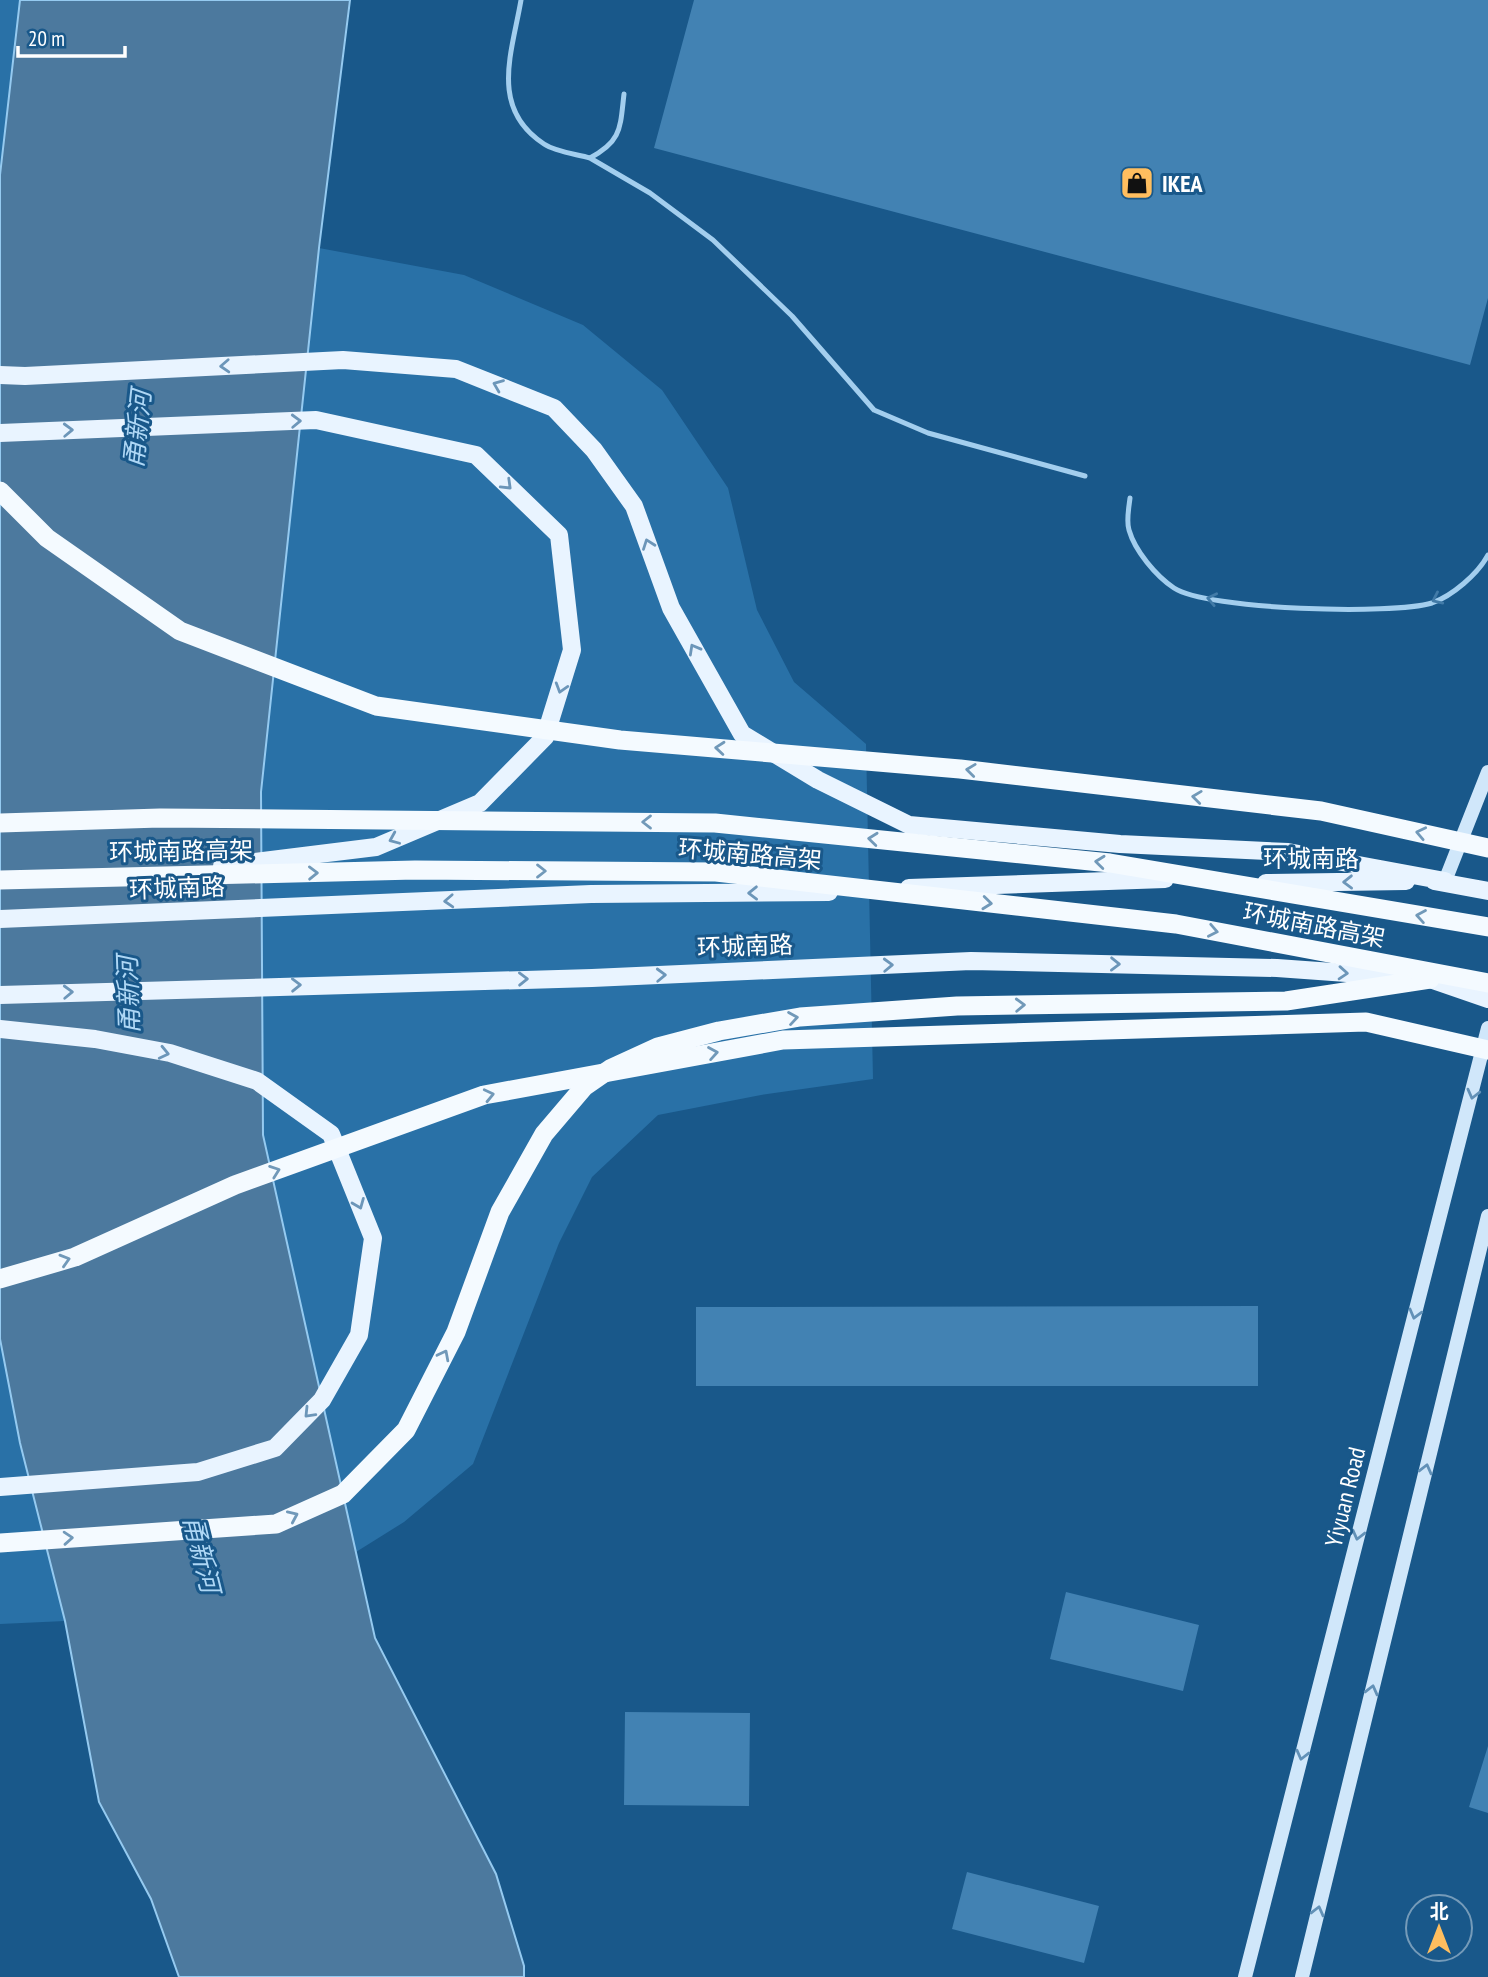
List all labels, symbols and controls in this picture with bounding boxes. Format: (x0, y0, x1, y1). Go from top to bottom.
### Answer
scale bar (18, 14, 124, 58)
text: 20 m (28, 25, 65, 52)
shop icon: IKEA (1118, 164, 1156, 202)
place label: IKEA (1162, 168, 1203, 199)
one-way arrow (219, 358, 230, 373)
one-way arrow (492, 380, 504, 394)
water label: 甬新河 (117, 384, 158, 470)
one-way arrow (290, 414, 301, 429)
one-way arrow (63, 423, 74, 438)
one-way arrow (499, 477, 512, 490)
one-way arrow (642, 538, 656, 550)
one-way arrow (1432, 591, 1444, 605)
one-way arrow (1206, 593, 1218, 608)
one-way arrow (689, 644, 702, 656)
one-way arrow (554, 682, 569, 694)
one-way arrow (714, 741, 725, 756)
one-way arrow (965, 762, 977, 777)
one-way arrow (1191, 789, 1203, 804)
one-way arrow (641, 814, 652, 830)
one-way arrow (1415, 827, 1427, 842)
one-way arrow (389, 831, 402, 845)
street label: 环城南路高架 (677, 832, 823, 876)
one-way arrow (868, 832, 879, 847)
street label: 环城南路高架 (109, 834, 253, 868)
street label: 环城南路 (1263, 843, 1359, 874)
one-way arrow (1094, 855, 1105, 870)
one-way arrow (536, 863, 546, 879)
one-way arrow (308, 865, 319, 880)
street label: 环城南路 (128, 871, 226, 905)
one-way arrow (1342, 875, 1353, 890)
one-way arrow (747, 885, 758, 900)
one-way arrow (443, 893, 454, 908)
one-way arrow (981, 895, 993, 910)
street label: 环城南路高架 (1240, 896, 1388, 954)
one-way arrow (1415, 909, 1427, 924)
one-way arrow (1207, 923, 1219, 938)
street label: 环城南路 (696, 929, 794, 963)
water label: 甬新河 (110, 950, 146, 1035)
one-way arrow (883, 957, 894, 972)
one-way arrow (1110, 957, 1121, 972)
one-way arrow (1337, 965, 1348, 980)
one-way arrow (655, 967, 666, 982)
one-way arrow (518, 972, 529, 987)
one-way arrow (291, 977, 301, 993)
one-way arrow (63, 985, 74, 1000)
one-way arrow (1014, 997, 1025, 1012)
one-way arrow (787, 1011, 798, 1026)
one-way arrow (158, 1044, 170, 1059)
one-way arrow (707, 1046, 719, 1061)
one-way arrow (483, 1088, 495, 1103)
one-way arrow (1467, 1088, 1481, 1100)
one-way arrow (268, 1165, 280, 1179)
one-way arrow (351, 1197, 365, 1209)
one-way arrow (59, 1253, 71, 1268)
one-way arrow (1409, 1308, 1423, 1320)
one-way arrow (435, 1350, 449, 1362)
one-way arrow (305, 1404, 318, 1417)
street label: Yiyuan Road (1318, 1444, 1372, 1550)
one-way arrow (1418, 1463, 1432, 1475)
one-way arrow (286, 1510, 299, 1524)
water label: 甬新河 (177, 1512, 229, 1601)
one-way arrow (1352, 1528, 1366, 1540)
one-way arrow (63, 1531, 74, 1546)
one-way arrow (1364, 1684, 1378, 1696)
one-way arrow (1296, 1749, 1310, 1761)
north arrow (1404, 1893, 1474, 1963)
text: 北 (1429, 1899, 1449, 1923)
one-way arrow (1310, 1905, 1324, 1917)

